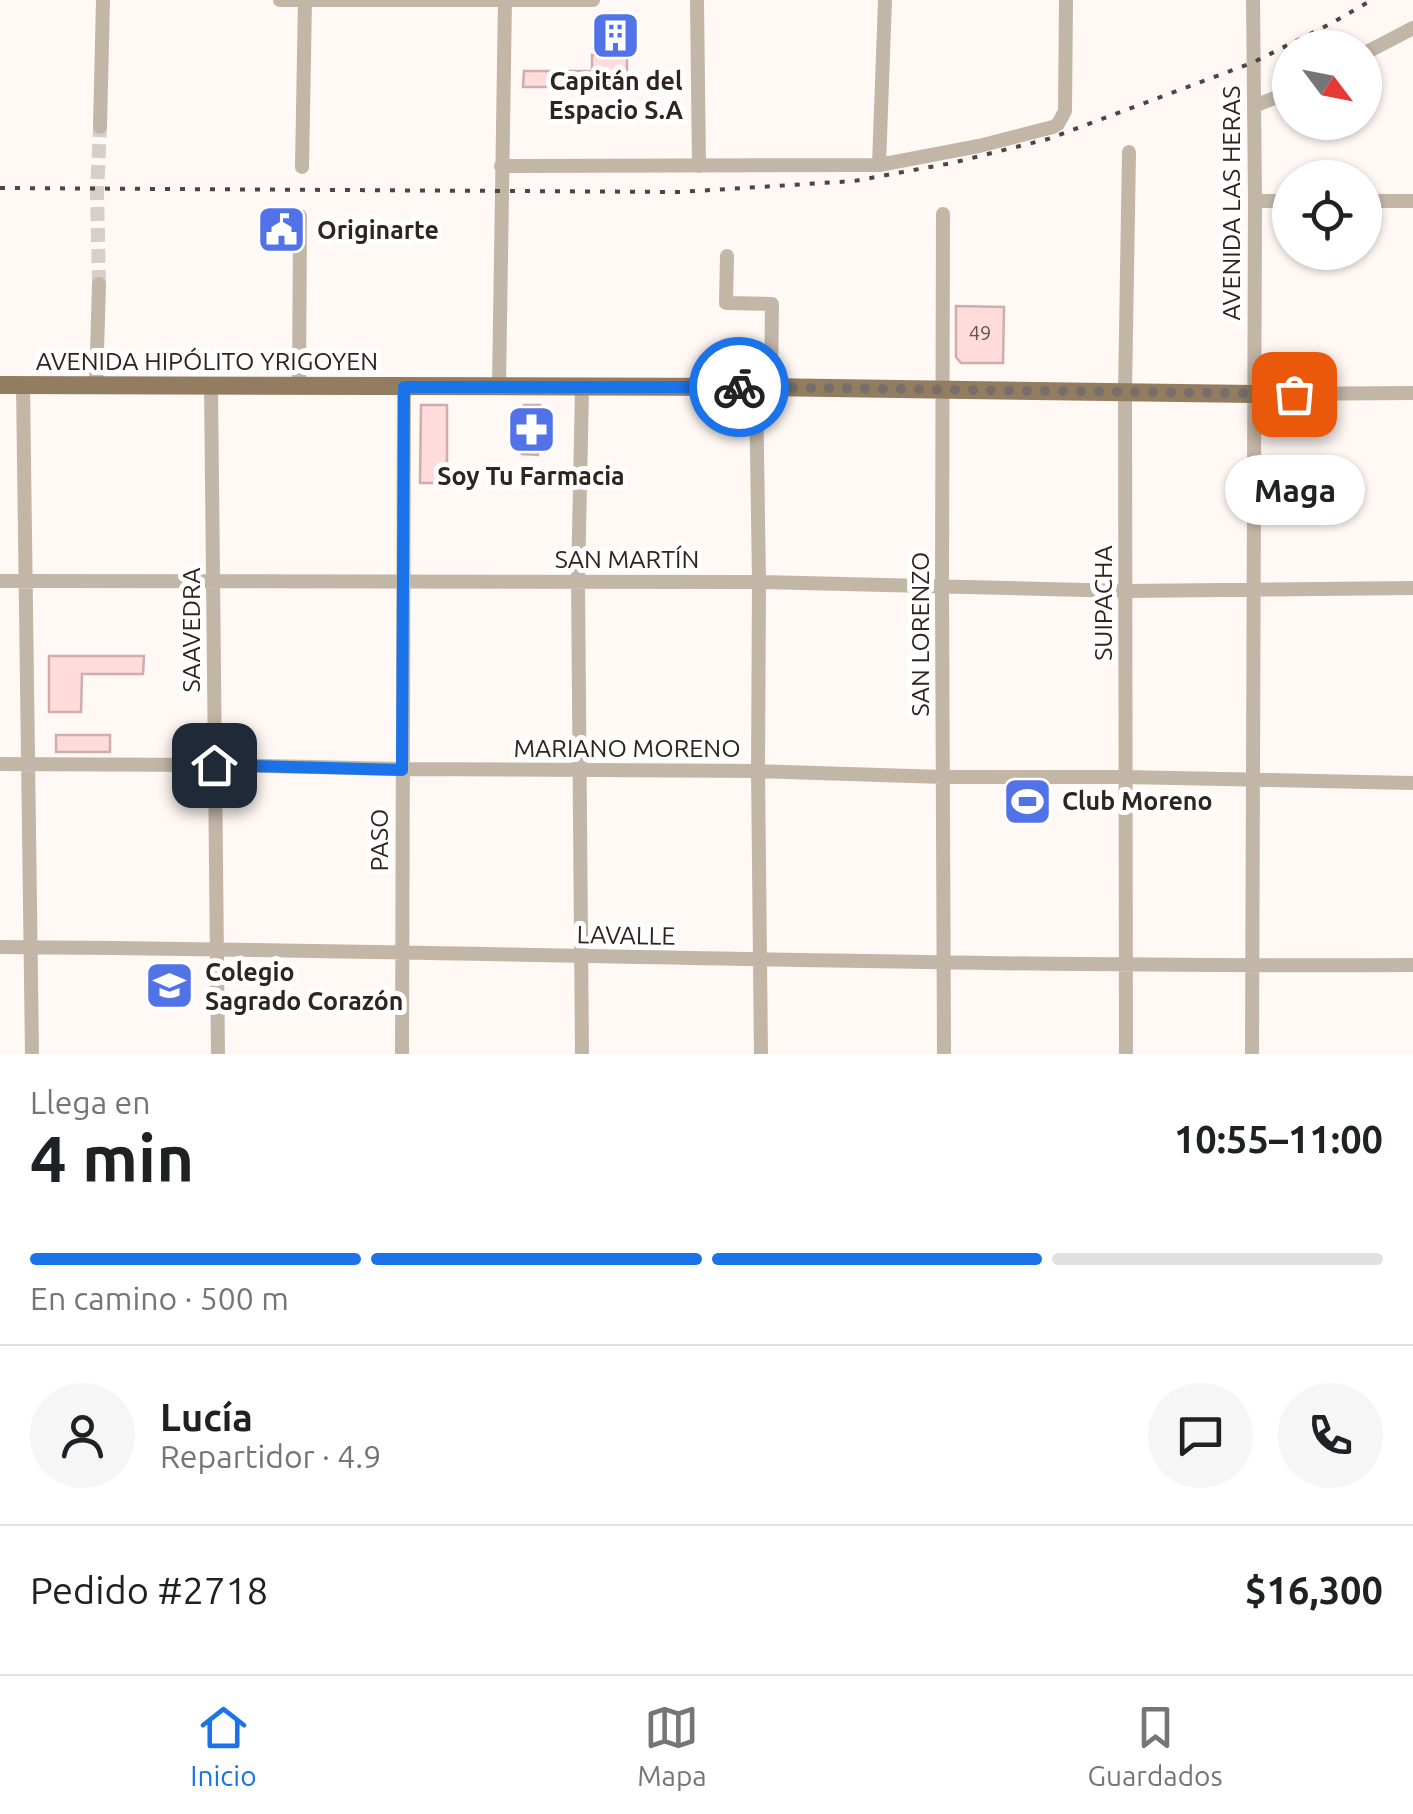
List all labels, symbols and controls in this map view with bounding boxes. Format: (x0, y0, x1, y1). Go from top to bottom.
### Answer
building icon: Capitán del Espacio S.A (590, 9, 642, 61)
north arrow (1272, 30, 1382, 140)
map controls (1272, 30, 1382, 270)
place label: Capitán del Espacio S.A (549, 67, 684, 124)
street label: AVENIDA LAS HERAS (1217, 86, 1245, 320)
button: locate (1272, 160, 1382, 270)
public building icon: Originarte (256, 204, 308, 256)
place label: Originarte (317, 216, 439, 244)
house number: 49 (969, 321, 991, 344)
courier (689, 337, 789, 437)
street label: AVENIDA HIPÓLITO YRIGOYEN (36, 347, 378, 375)
pin (1252, 352, 1337, 437)
icon: bike (712, 360, 767, 415)
icon: bag (1267, 367, 1322, 422)
pharmacy icon: Soy Tu Farmacia (505, 404, 557, 456)
callout: Maga (1224, 454, 1364, 524)
place label: Soy Tu Farmacia (437, 462, 625, 490)
text: Maga (1254, 472, 1336, 508)
street label: SAN MARTÍN (555, 545, 699, 573)
street label: SUIPACHA (1089, 545, 1117, 661)
street label: SAN LORENZO (906, 552, 934, 716)
street label: SAAVEDRA (177, 567, 205, 693)
pin (172, 723, 257, 808)
street label: MARIANO MORENO (513, 734, 741, 762)
icon: home (187, 738, 242, 793)
sports icon: Club Moreno (1001, 775, 1053, 827)
place label: Club Moreno (1062, 787, 1213, 815)
street label: PASO (365, 808, 393, 872)
street label: LAVALLE (576, 920, 676, 950)
place label: Colegio Sagrado Corazón (205, 958, 403, 1015)
school or university icon: Colegio Sagrado Corazón (144, 960, 196, 1012)
text: Llega en (30, 1084, 150, 1120)
text: 10:55–11:00 (1174, 1118, 1383, 1160)
text: 4 min (30, 1121, 194, 1194)
text: En camino · 500 m (30, 1280, 289, 1316)
button: person (30, 1383, 135, 1488)
button: chat (1148, 1383, 1253, 1488)
button: phone (1278, 1383, 1383, 1488)
text: Lucía (160, 1396, 253, 1438)
text: Repartidor · 4.9 (160, 1438, 381, 1474)
text: Pedido #2718 (30, 1569, 268, 1611)
text: $16,300 (1245, 1569, 1383, 1611)
tab: Inicio (190, 1700, 257, 1791)
tab: Mapa (637, 1700, 707, 1791)
tab: Guardados (1087, 1700, 1223, 1791)

